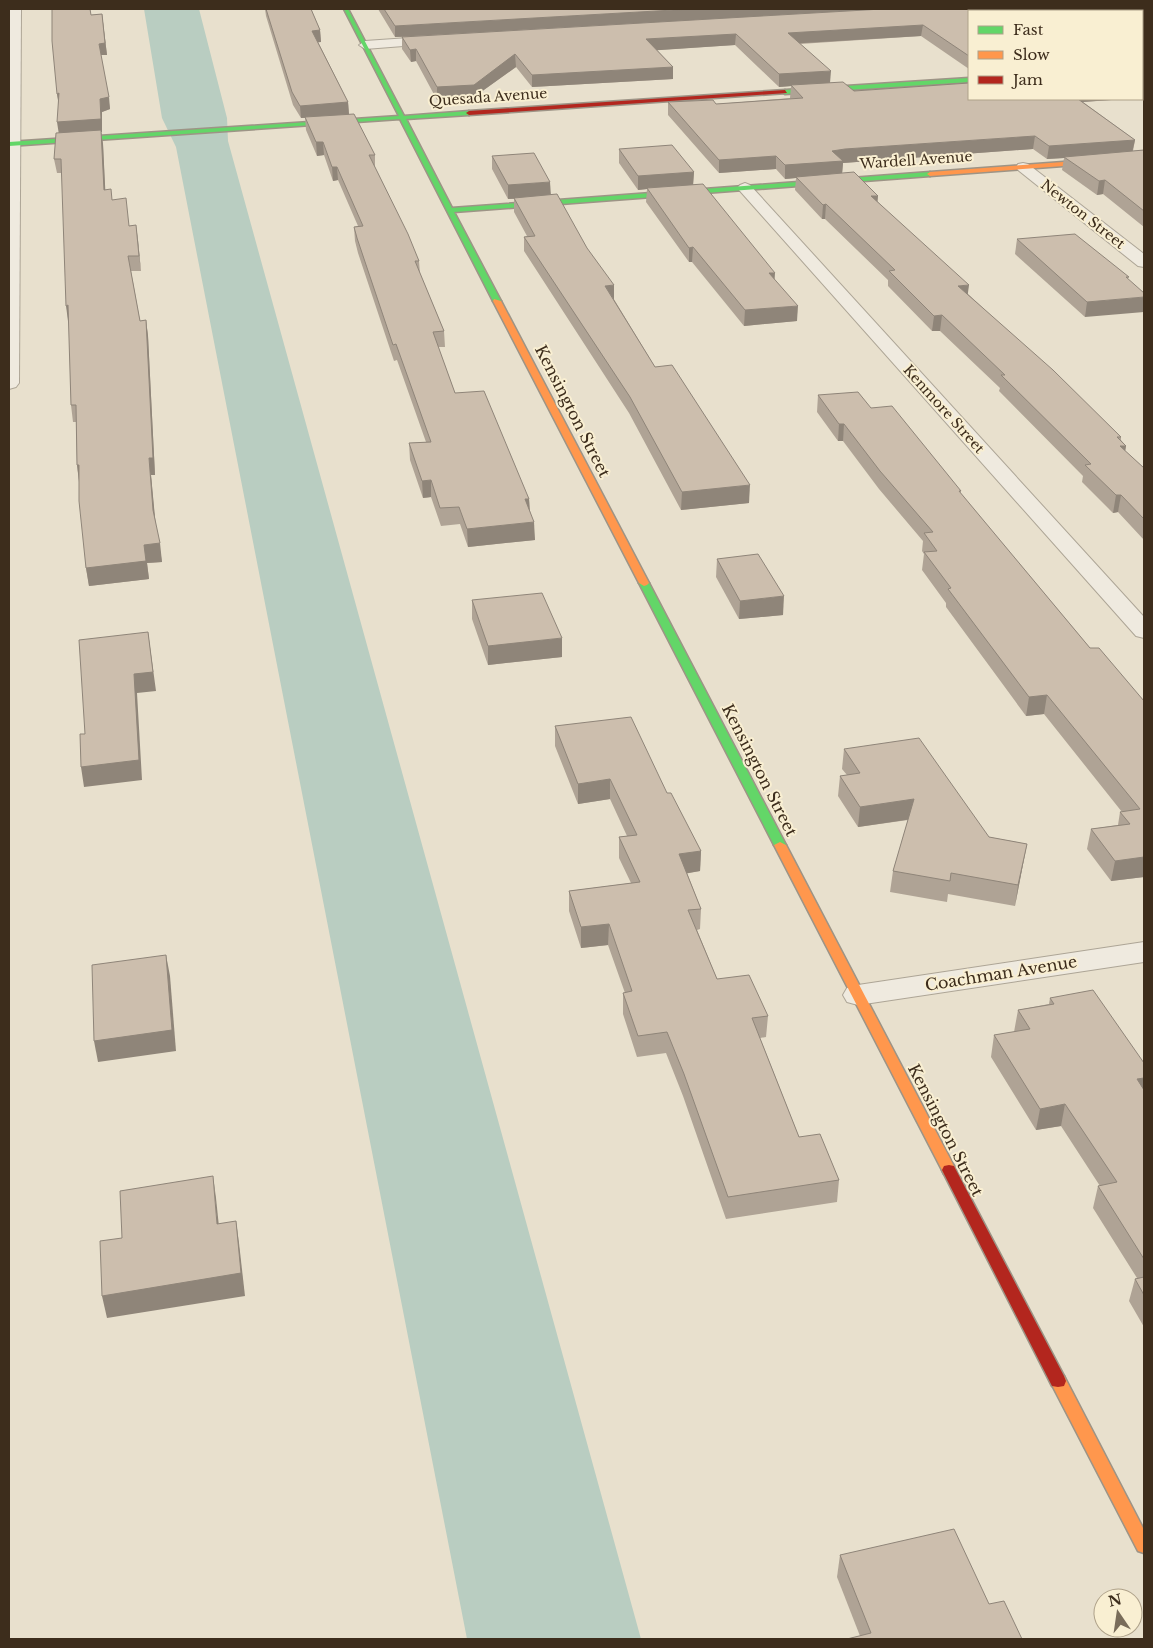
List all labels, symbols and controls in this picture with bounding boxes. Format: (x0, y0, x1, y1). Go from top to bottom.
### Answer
legend (968, 10, 1143, 100)
text: Fast (1013, 20, 1044, 39)
text: Slow (1013, 45, 1050, 64)
text: Jam (1011, 70, 1043, 89)
street label: Quesada Avenue (428, 84, 548, 110)
street label: Wardell Avenue (858, 147, 973, 173)
street label: Newton Street (1037, 175, 1129, 253)
street label: Kensington Street (531, 341, 615, 481)
street label: Kenmore Street (899, 361, 989, 458)
street label: Kensington Street (718, 700, 802, 840)
street label: Coachman Avenue (924, 951, 1078, 995)
street label: Kensington Street (904, 1060, 988, 1200)
north arrow (1093, 1588, 1143, 1638)
text: N (1107, 1590, 1124, 1611)

